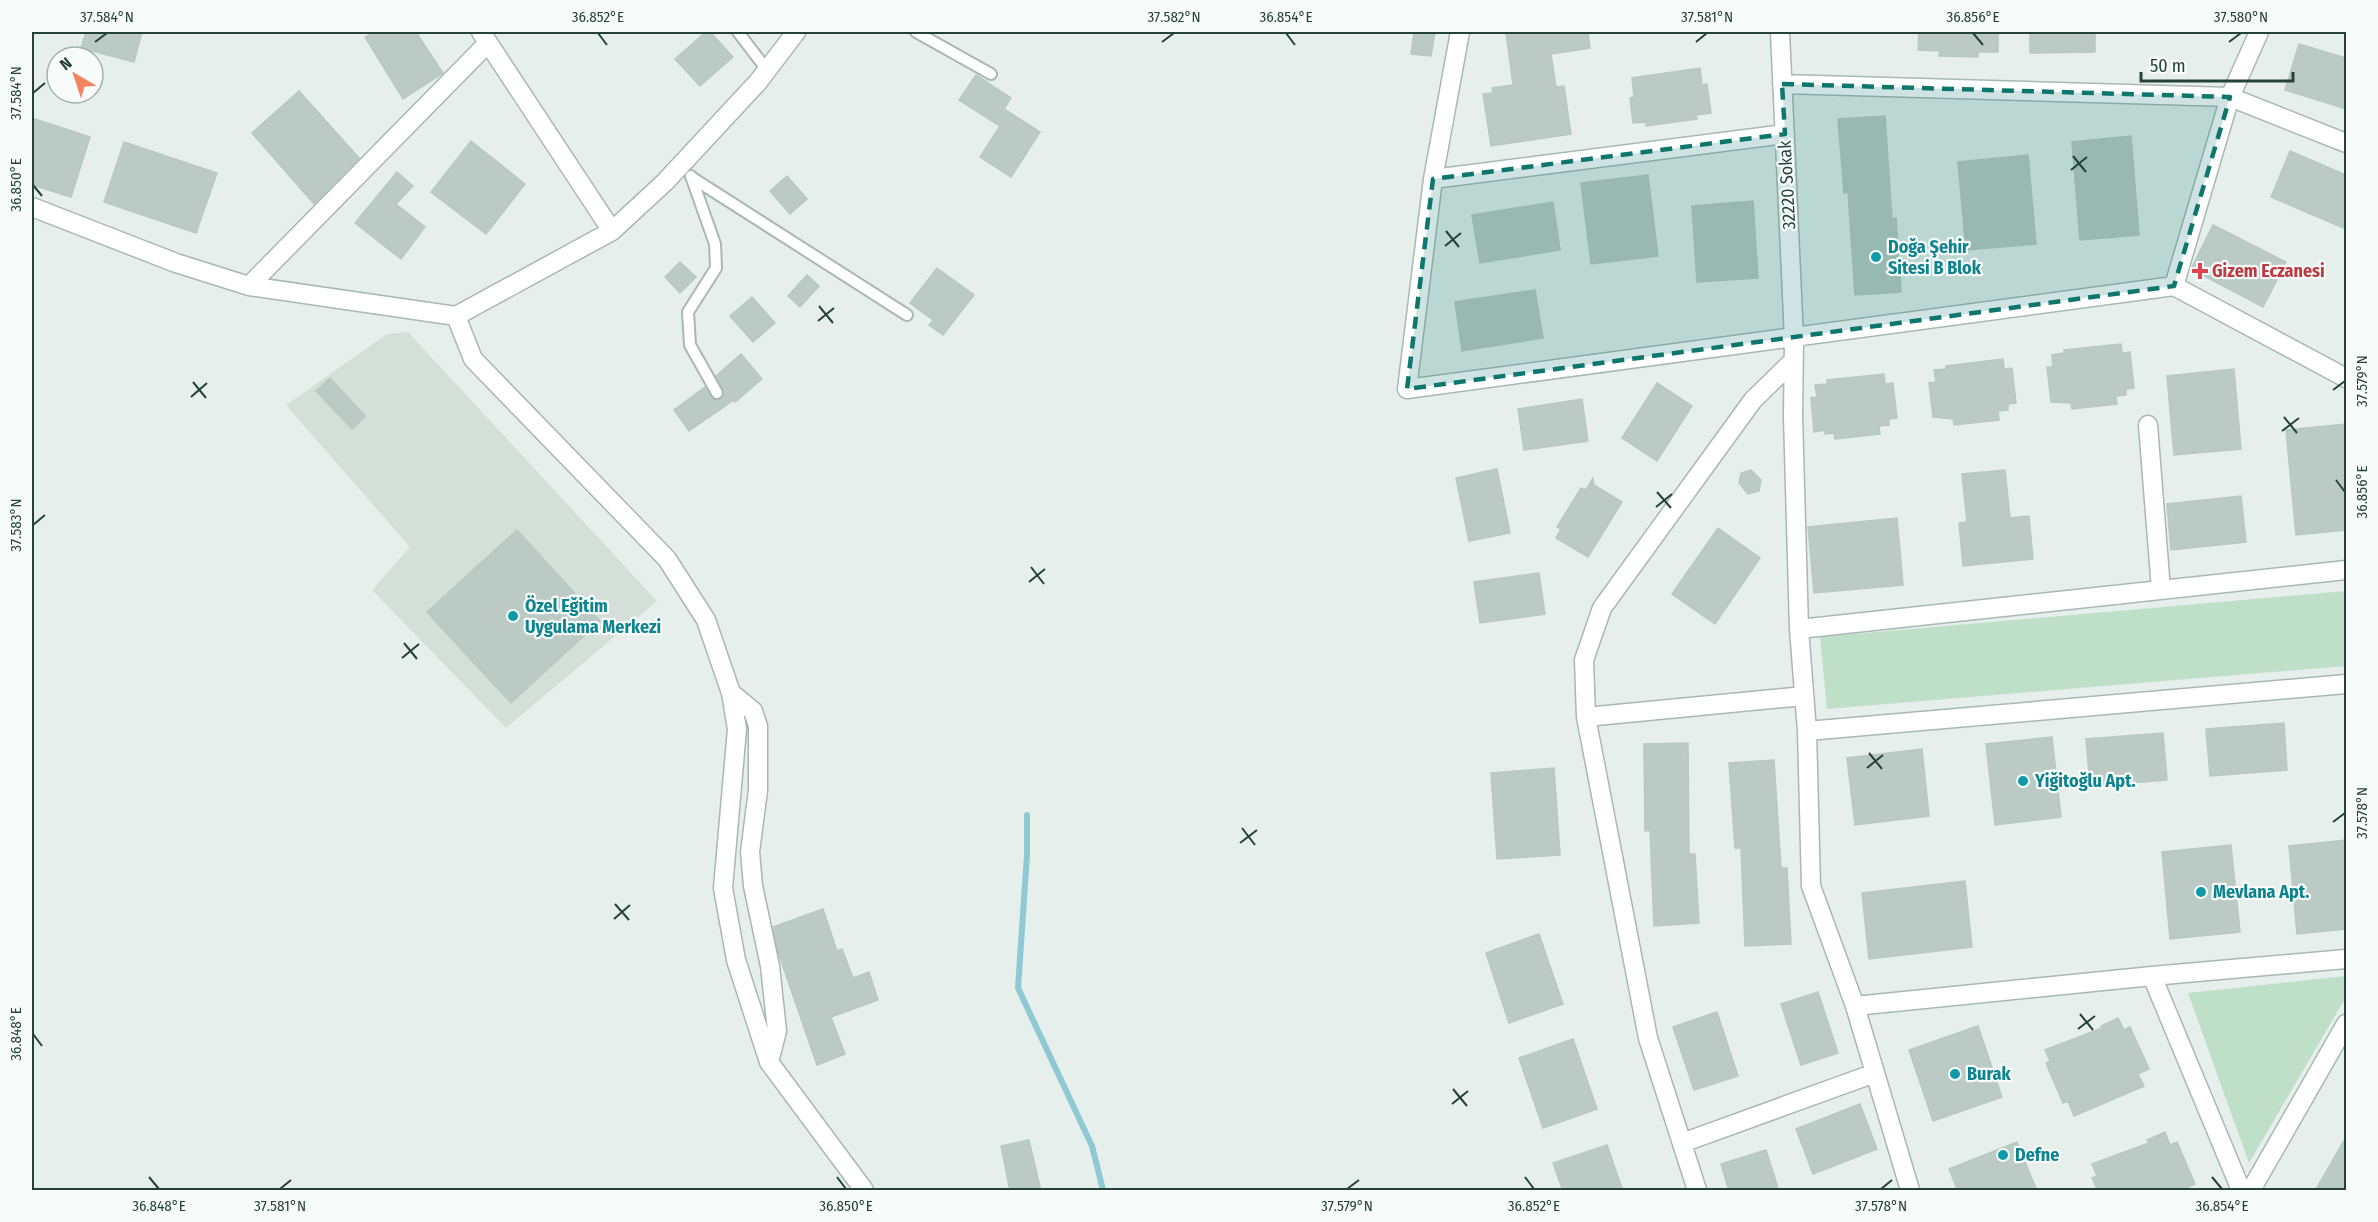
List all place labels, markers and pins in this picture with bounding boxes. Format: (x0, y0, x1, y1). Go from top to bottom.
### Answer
place label: Doğa Şehir Sitesi B Blok (1888, 236, 1982, 279)
marker: Doğa Şehir Sitesi B Blok (1869, 250, 1883, 264)
place label: Gizem Eczanesi (2212, 260, 2325, 282)
marker: Gizem Eczanesi (2193, 264, 2207, 278)
place label: Özel Eğitim Uygulama Merkezi (525, 595, 661, 638)
marker: Özel Eğitim Uygulama Merkezi (506, 609, 520, 623)
place label: Yiğitoğlu Apt. (2034, 770, 2136, 792)
marker: Yiğitoğlu Apt. (2016, 774, 2030, 788)
place label: Mevlana Apt. (2213, 881, 2309, 903)
marker: Mevlana Apt. (2194, 885, 2208, 899)
place label: Burak (1967, 1063, 2011, 1085)
marker: Burak (1948, 1067, 1962, 1081)
place label: Defne (2015, 1144, 2059, 1166)
marker: Defne (1996, 1148, 2010, 1162)

